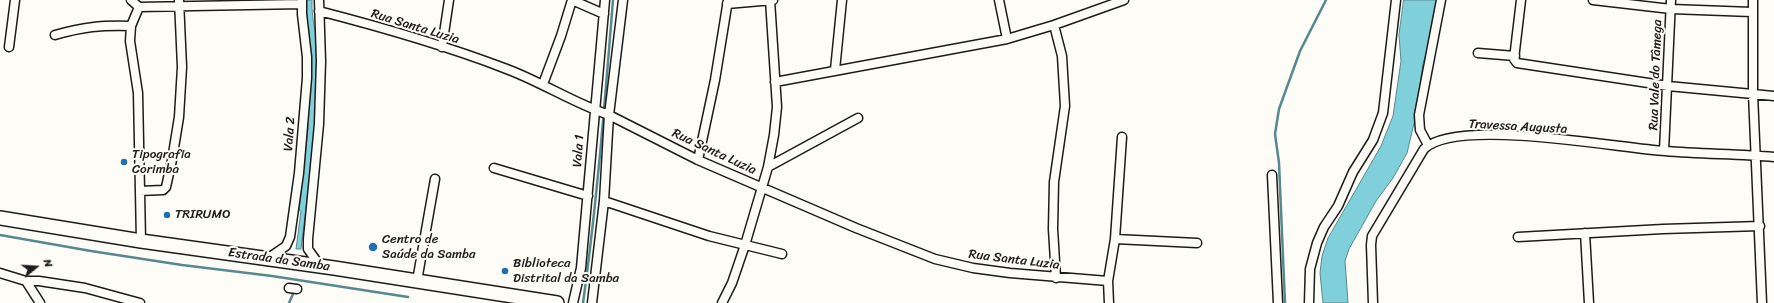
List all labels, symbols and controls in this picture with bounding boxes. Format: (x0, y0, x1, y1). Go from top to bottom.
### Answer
street label: Rua Santa Luzia (369, 6, 461, 48)
street label: Rua Vale do Tâmega (1646, 19, 1666, 131)
street label: Vala 2 (281, 116, 299, 152)
street label: Travessa Augusta (1468, 117, 1568, 137)
street label: Rua Santa Luzia (669, 126, 759, 178)
street label: Vala 1 (570, 134, 588, 168)
place label: Tipografia Corimba (132, 147, 191, 178)
marker: Tipografia Corimba (119, 157, 129, 167)
place label: TRIRUMO (175, 207, 231, 223)
marker: TRIRUMO (162, 210, 172, 220)
place label: Centro de Saúde da Samba (382, 232, 475, 263)
marker: Centro de Saúde da Samba (367, 241, 379, 253)
street label: Estrada da Samba (227, 245, 331, 275)
north arrow (16, 247, 56, 287)
street label: Rua Santa Luzia (968, 247, 1060, 273)
place label: Biblioteca Distrital da Samba (513, 256, 619, 287)
text: N (38, 257, 58, 270)
marker: Biblioteca Distrital da Samba (500, 266, 510, 276)

